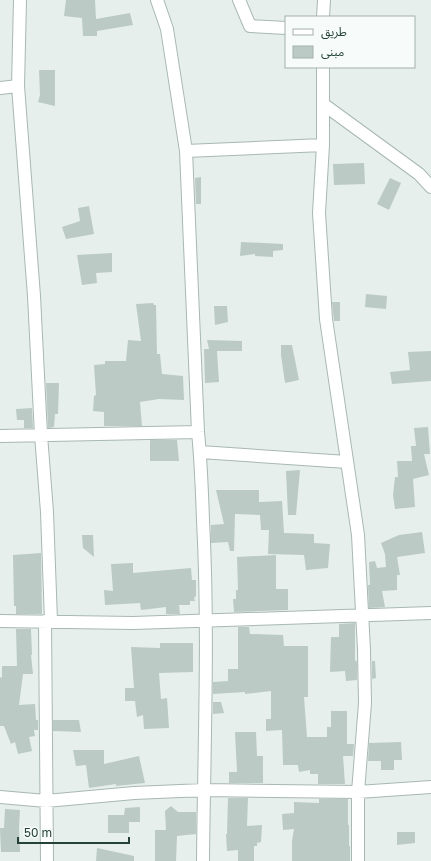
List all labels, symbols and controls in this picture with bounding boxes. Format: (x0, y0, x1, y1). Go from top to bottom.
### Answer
legend (285, 16, 415, 68)
text: طريق (321, 24, 347, 40)
text: مبنى (321, 44, 344, 59)
scale bar (18, 819, 129, 845)
text: 50 m (24, 825, 52, 840)

